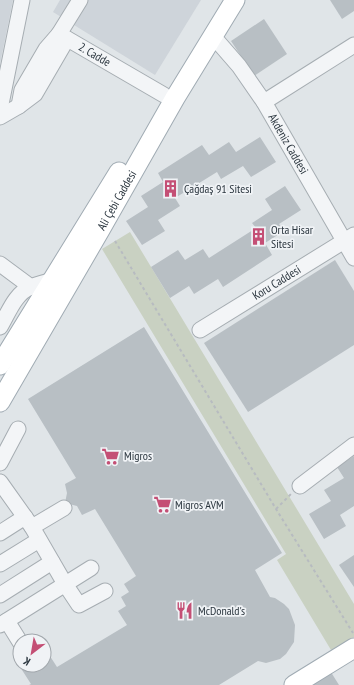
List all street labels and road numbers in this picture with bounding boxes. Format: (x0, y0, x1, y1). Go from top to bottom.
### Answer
street label: 2. Cadde (76, 39, 114, 69)
street label: Akdeniz Caddesi (265, 111, 312, 177)
street label: Ali Çebi Caddesi (93, 168, 139, 233)
street label: Koru Caddesi (249, 262, 303, 303)

